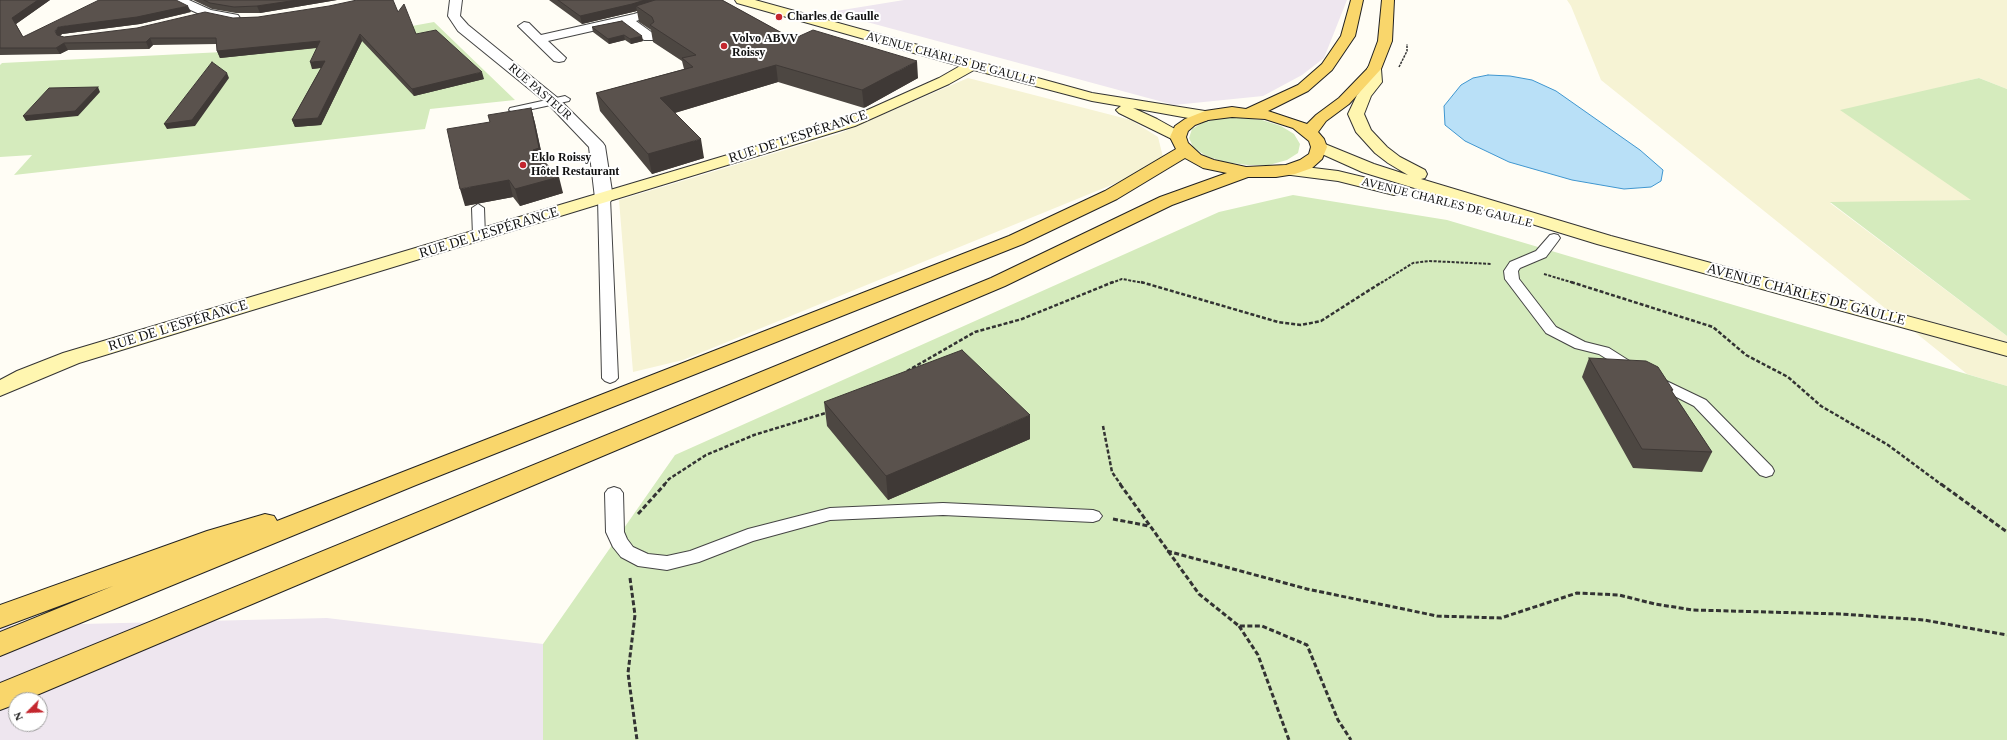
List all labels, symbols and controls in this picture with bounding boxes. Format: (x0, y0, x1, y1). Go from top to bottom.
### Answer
place label: Charles de Gaulle (787, 10, 879, 24)
marker: Charles de Gaulle (774, 12, 784, 22)
street label: AVENUE CHARLES DE GAULLE (864, 29, 1038, 89)
place label: Volvo ABVV Roissy (732, 32, 798, 60)
marker: Volvo ABVV Roissy (719, 41, 729, 51)
street label: RUE PASTEUR (505, 61, 575, 123)
street label: RUE DE L'ESPÉRANCE (727, 107, 869, 167)
place label: Eklo Roissy Hôtel Restaurant (531, 151, 619, 179)
marker: Eklo Roissy Hôtel Restaurant (518, 160, 528, 170)
street label: AVENUE CHARLES DE GAULLE (1360, 175, 1534, 231)
street label: RUE DE L'ESPÉRANCE (417, 204, 561, 262)
street label: AVENUE CHARLES DE GAULLE (1705, 260, 1907, 330)
street label: RUE DE L'ESPÉRANCE (106, 297, 250, 355)
north arrow (8, 692, 48, 732)
text: N (11, 710, 25, 723)

